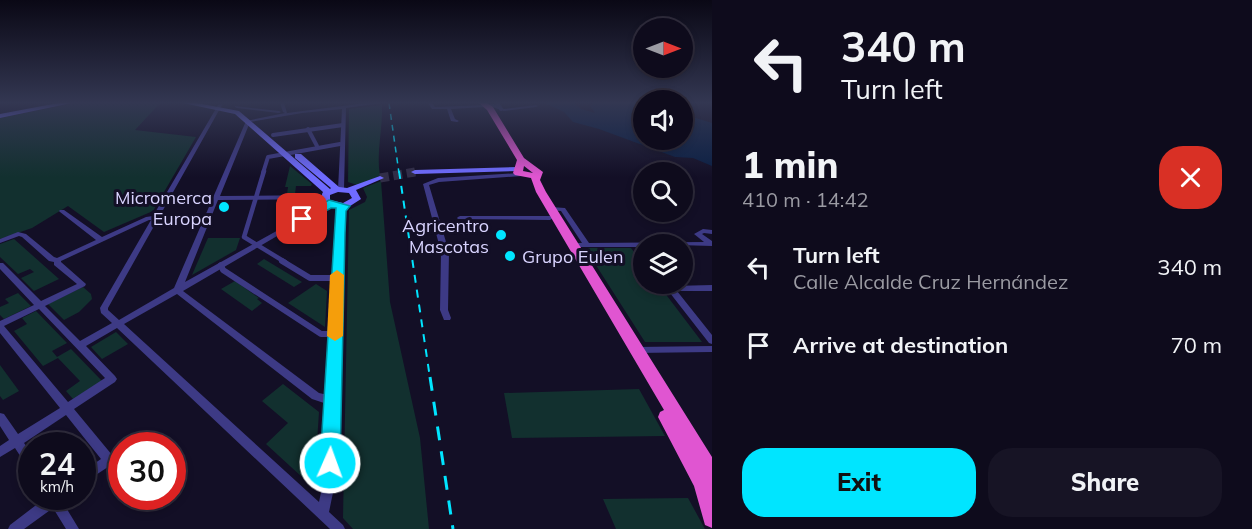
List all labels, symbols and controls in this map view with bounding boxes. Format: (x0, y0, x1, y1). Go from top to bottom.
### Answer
north arrow (633, 18, 693, 78)
map controls (633, 18, 693, 294)
text: 340 m (841, 20, 966, 73)
icon: left (742, 24, 820, 102)
text: Turn left (841, 72, 943, 106)
button: sound (633, 90, 693, 150)
text: 1 min (742, 142, 838, 187)
button: close (1159, 146, 1222, 209)
button: search (633, 162, 693, 222)
place label: Micromerca Europa (115, 186, 212, 230)
text: 410 m · 14:42 (742, 187, 868, 212)
pin (276, 193, 327, 244)
marker: Micromerca Europa (217, 200, 231, 214)
icon: arrive (285, 202, 318, 235)
place label: Agricentro Mascotas (402, 214, 489, 258)
marker: Agricentro Mascotas (494, 228, 508, 242)
button: layers (633, 234, 693, 294)
text: Turn left (793, 241, 880, 269)
place label: Grupo Eulen (522, 245, 623, 268)
marker: Grupo Eulen (503, 249, 517, 263)
icon: left (742, 251, 775, 284)
text: 340 m (1157, 253, 1222, 281)
text: Calle Alcalde Cruz Hernández (793, 269, 1068, 294)
icon: arrive (742, 329, 775, 362)
text: Arrive at destination (793, 331, 1008, 359)
text: 70 m (1171, 331, 1222, 359)
position arrow (298, 431, 362, 495)
speed limit sign: 30 (108, 432, 186, 510)
text: 24 (39, 445, 75, 483)
button: Exit (742, 448, 976, 517)
button: Share (988, 448, 1222, 517)
text: km/h (40, 477, 74, 496)

